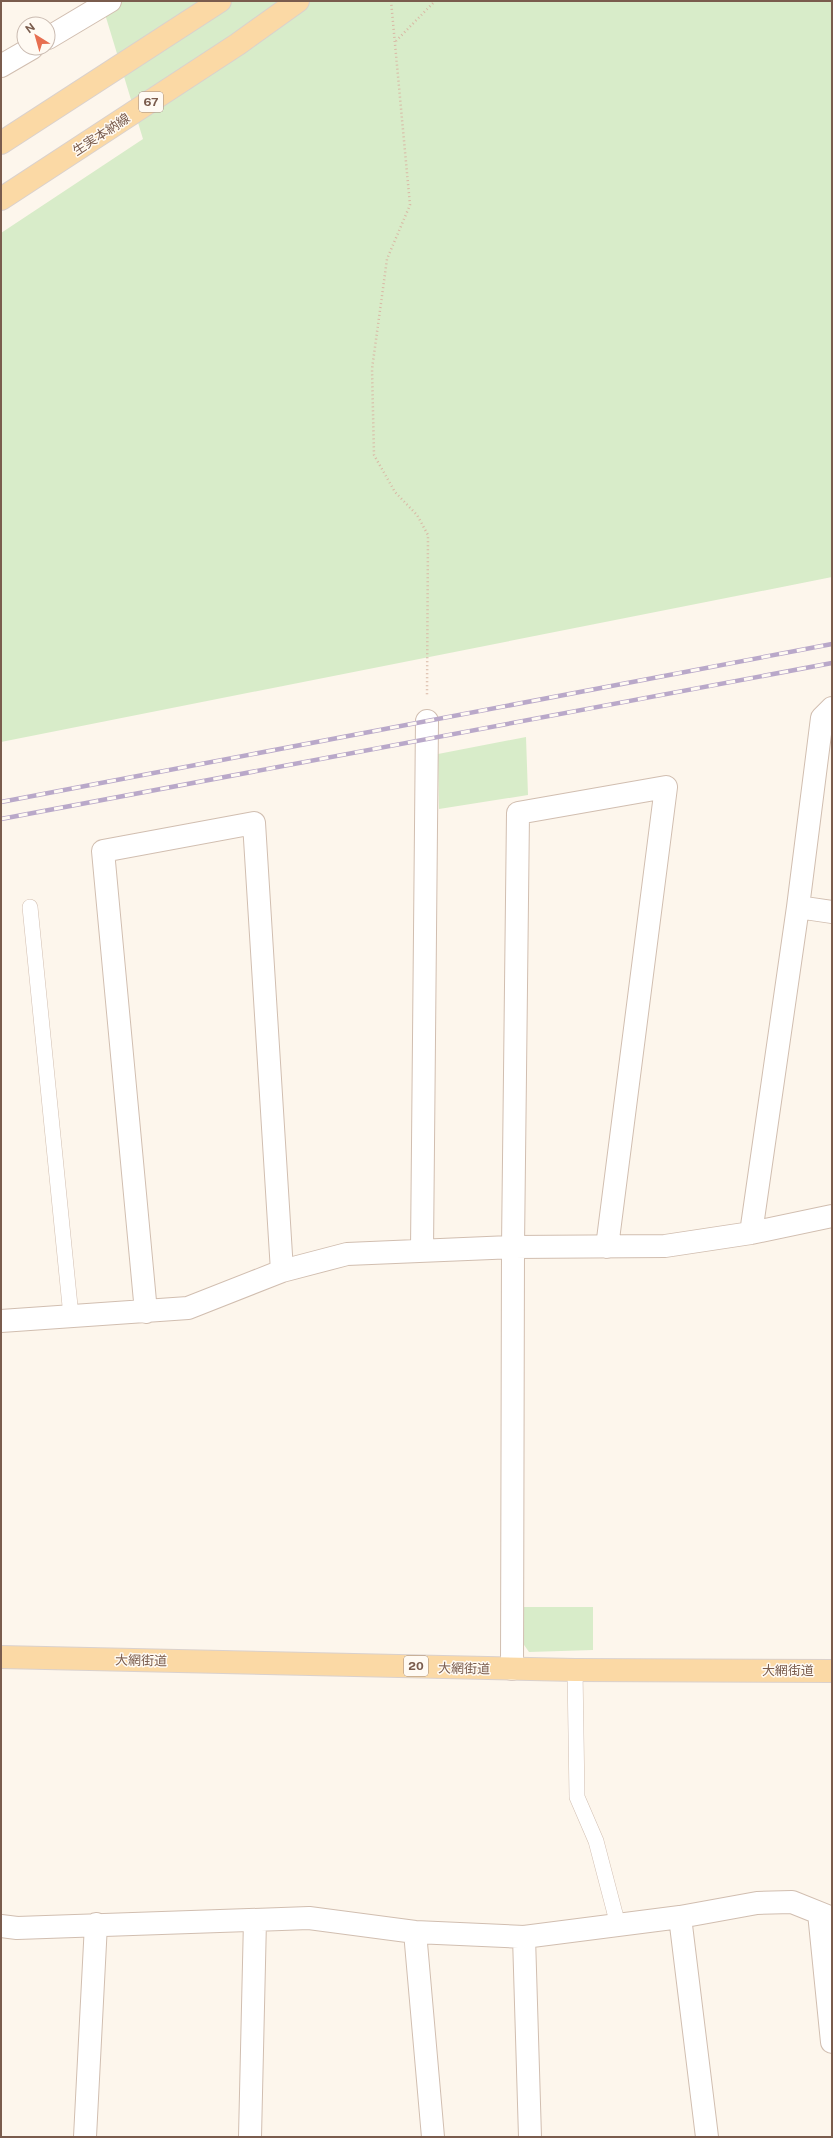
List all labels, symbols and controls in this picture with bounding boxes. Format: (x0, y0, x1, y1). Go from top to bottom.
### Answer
north arrow (16, 16, 56, 56)
text: N (23, 21, 37, 35)
road number: 67 (139, 92, 163, 112)
street label: 生実本納線 (70, 110, 133, 158)
street label: 大網街道 (115, 1653, 167, 1668)
road number: 20 (404, 1656, 428, 1676)
street label: 大網街道 (438, 1661, 490, 1676)
street label: 大網街道 (762, 1663, 814, 1678)

